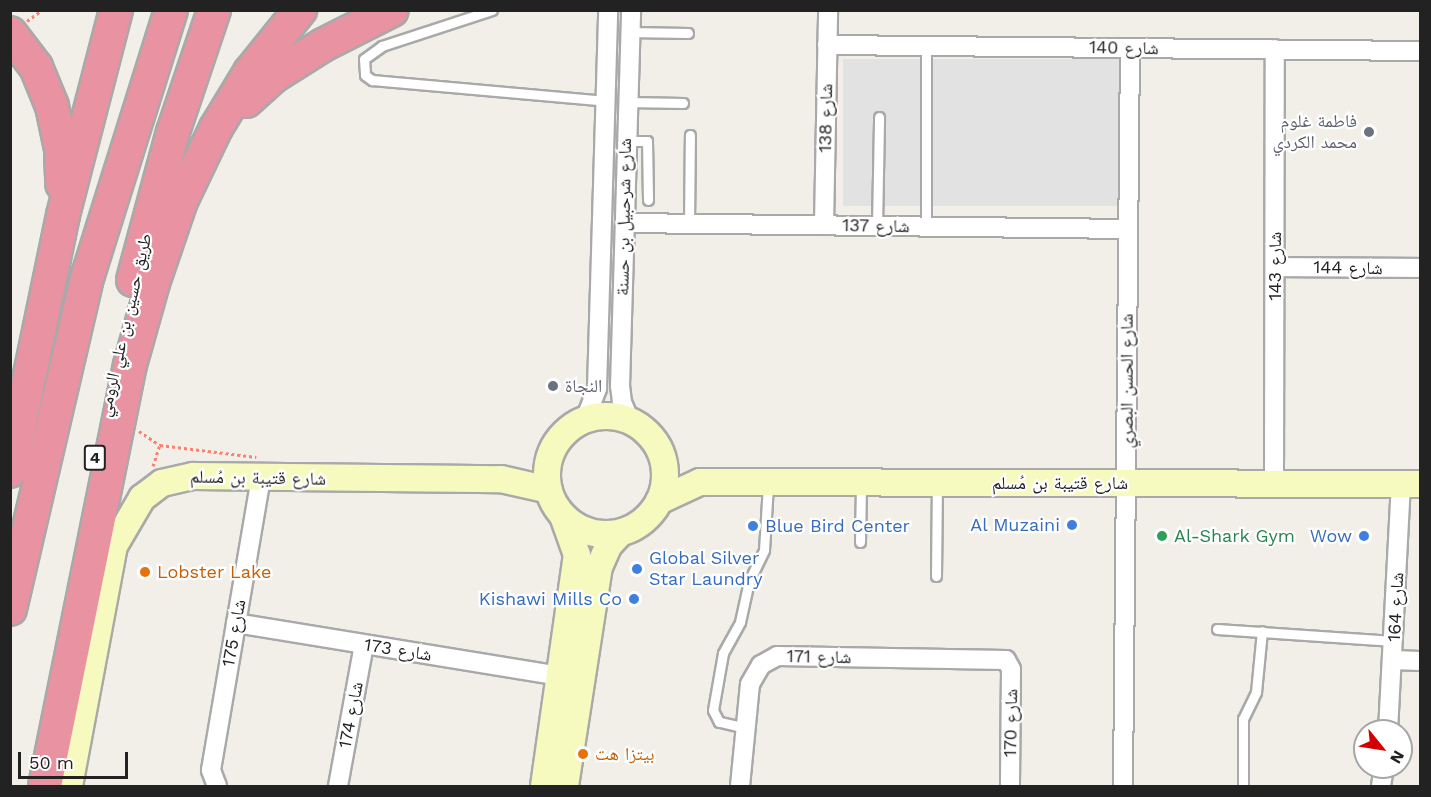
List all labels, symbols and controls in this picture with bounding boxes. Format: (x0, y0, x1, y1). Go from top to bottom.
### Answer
street label: شارع 140 (1089, 37, 1159, 59)
street label: شارع 138 (815, 83, 837, 153)
place label: فاطمة غلوم محمد الكردي (1272, 111, 1357, 154)
marker: فاطمة غلوم محمد الكردي (1362, 125, 1376, 139)
street label: شارع شرحبيل بن حسنة (612, 138, 636, 296)
street label: شارع 137 (842, 215, 910, 237)
street label: طريق حسين بن علي الرومي (93, 231, 157, 419)
street label: شارع 143 (1264, 232, 1286, 300)
street label: شارع 144 (1313, 257, 1383, 279)
street label: شارع الحسن البصري (1116, 314, 1138, 448)
place label: النجاة (565, 375, 602, 397)
marker: النجاة (546, 379, 560, 393)
road number: 4 (83, 445, 107, 471)
street label: شارع قتيبة بن مُسلم (190, 466, 326, 490)
street label: شارع قتيبة بن مُسلم (992, 472, 1128, 494)
place label: Al Muzaini (970, 514, 1060, 536)
place label: Blue Bird Center (765, 515, 910, 537)
marker: Al Muzaini (1065, 518, 1079, 532)
marker: Blue Bird Center (746, 519, 760, 533)
place label: Al-Shark Gym (1174, 525, 1295, 547)
place label: Wow (1310, 525, 1352, 547)
marker: Al-Shark Gym (1155, 529, 1169, 543)
marker: Wow (1357, 529, 1371, 543)
place label: Global Silver Star Laundry (649, 548, 763, 590)
place label: Lobster Lake (157, 561, 272, 583)
marker: Global Silver Star Laundry (630, 562, 644, 576)
marker: Lobster Lake (138, 565, 152, 579)
street label: شارع 164 (1383, 572, 1409, 642)
place label: Kishawi Mills Co (479, 588, 622, 610)
marker: Kishawi Mills Co (627, 592, 641, 606)
street label: شارع 175 (217, 598, 251, 668)
street label: شارع 173 (363, 634, 433, 666)
street label: شارع 171 (787, 646, 851, 668)
street label: شارع 174 (334, 680, 368, 750)
street label: شارع 170 (1000, 689, 1022, 757)
north arrow (1353, 719, 1413, 779)
scale bar (21, 740, 130, 778)
place label: بيتزا هت (595, 743, 654, 765)
marker: بيتزا هت (576, 747, 590, 761)
text: N (1386, 747, 1408, 767)
text: 50 m (29, 752, 74, 773)

